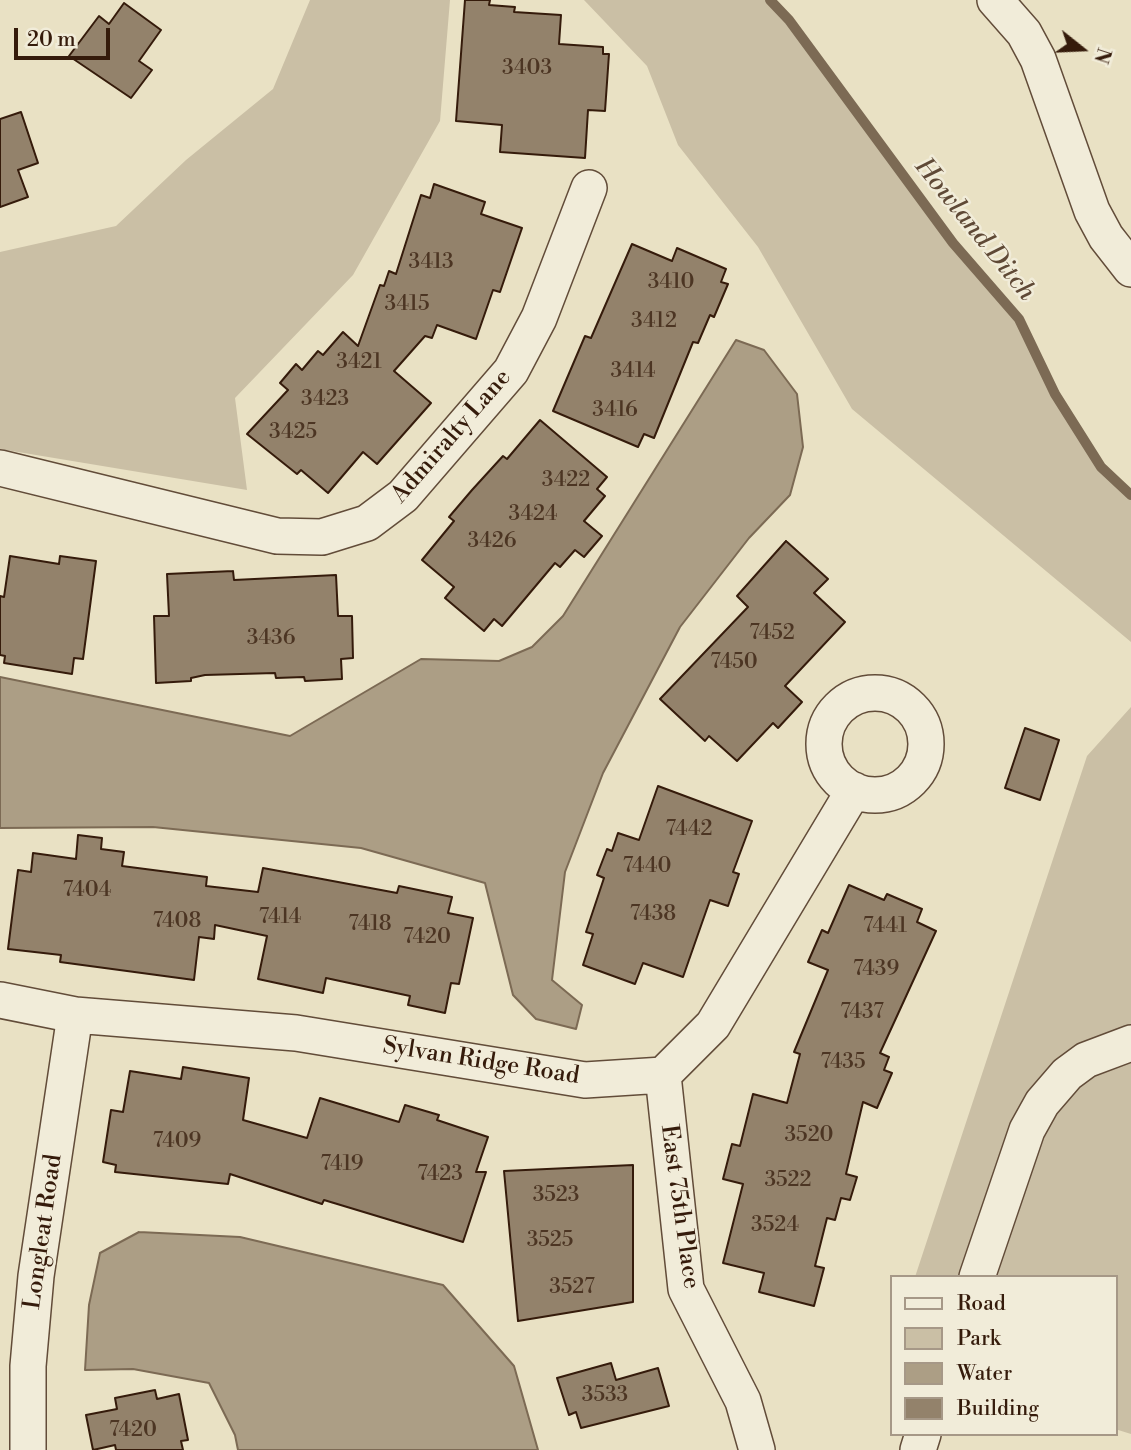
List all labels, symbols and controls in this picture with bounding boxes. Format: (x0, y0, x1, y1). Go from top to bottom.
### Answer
scale bar (18, 14, 114, 58)
north arrow (1047, 14, 1117, 84)
text: 20 m (27, 27, 76, 53)
text: N (1088, 45, 1116, 66)
house number: 3403 (502, 56, 552, 82)
water label: Howland Ditch (907, 153, 1041, 307)
house number: 3413 (408, 250, 454, 276)
house number: 3410 (648, 270, 694, 296)
house number: 3415 (384, 292, 430, 318)
house number: 3412 (631, 309, 677, 335)
house number: 3421 (336, 350, 382, 376)
house number: 3414 (610, 359, 656, 385)
street label: Admiralty Lane (386, 364, 518, 510)
house number: 3423 (301, 387, 349, 413)
house number: 3416 (592, 398, 638, 424)
house number: 3425 (269, 420, 317, 446)
house number: 3422 (542, 468, 590, 494)
house number: 3424 (508, 502, 558, 528)
house number: 3426 (467, 529, 517, 555)
house number: 7452 (749, 621, 795, 647)
house number: 3436 (247, 626, 295, 652)
house number: 7450 (710, 650, 758, 676)
house number: 7442 (666, 817, 712, 843)
house number: 7440 (623, 854, 671, 880)
house number: 7404 (63, 878, 111, 904)
house number: 7438 (630, 902, 676, 928)
house number: 7414 (259, 905, 301, 931)
house number: 7408 (153, 909, 201, 935)
house number: 7418 (348, 912, 392, 938)
house number: 7441 (863, 914, 907, 940)
house number: 7420 (403, 925, 451, 951)
house number: 7439 (853, 957, 899, 983)
house number: 7437 (840, 1000, 884, 1026)
street label: Sylvan Ridge Road (381, 1032, 581, 1092)
house number: 7435 (820, 1050, 866, 1076)
street label: East 75th Place (653, 1123, 705, 1291)
house number: 3520 (784, 1123, 834, 1149)
house number: 7409 (153, 1129, 201, 1155)
street label: Longleat Road (19, 1152, 69, 1312)
house number: 7419 (321, 1152, 363, 1178)
house number: 7423 (417, 1162, 463, 1188)
house number: 3522 (764, 1168, 812, 1194)
house number: 3523 (533, 1183, 579, 1209)
house number: 3524 (751, 1213, 799, 1239)
house number: 3525 (527, 1228, 573, 1254)
house number: 3527 (549, 1275, 595, 1301)
legend (890, 1275, 1117, 1436)
text: Road (957, 1291, 1006, 1317)
text: Park (957, 1326, 1001, 1352)
text: Water (957, 1361, 1012, 1387)
house number: 3533 (582, 1383, 628, 1409)
text: Building (957, 1396, 1039, 1422)
house number: 7420 (109, 1418, 157, 1444)

